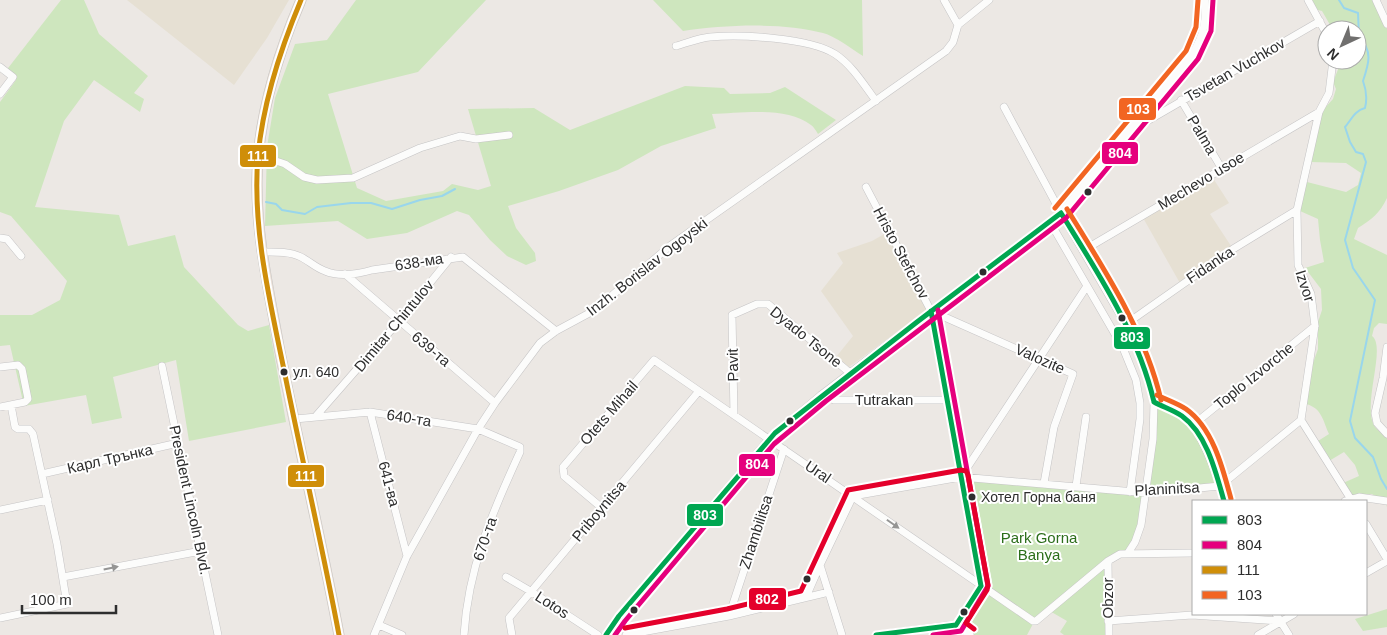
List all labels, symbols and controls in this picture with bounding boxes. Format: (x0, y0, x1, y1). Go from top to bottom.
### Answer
north arrow (1317, 20, 1367, 70)
street label: Tsvetan Vuchkov (1182, 34, 1288, 105)
text: N (1324, 45, 1342, 64)
line badge: 103 (1118, 97, 1157, 121)
text: 103 (1126, 101, 1150, 117)
street label: Palma (1184, 112, 1221, 158)
line badge: 804 (1101, 141, 1139, 165)
line badge: 111 (239, 144, 277, 168)
text: 804 (1108, 145, 1132, 161)
text: 111 (247, 148, 269, 164)
street label: Mechevo usoe (1155, 148, 1247, 213)
unlabelled marker (1083, 187, 1093, 197)
street label: Hristo Stefchov (870, 204, 933, 302)
street label: Inzh. Borislav Ogoyski (583, 214, 710, 319)
street label: Fidanka (1183, 242, 1237, 287)
street label: 638-ма (394, 249, 445, 274)
unlabelled marker (978, 267, 988, 277)
street label: Izvor (1292, 268, 1319, 304)
street label: Dimitar Chintulov (350, 276, 437, 375)
street label: Dyado Tsone (767, 303, 846, 371)
unlabelled marker (1117, 313, 1127, 323)
line badge: 803 (1113, 326, 1151, 350)
street label: 639-та (409, 328, 455, 370)
text: 803 (1120, 329, 1144, 345)
street label: Toplo Izvorche (1211, 339, 1297, 413)
street label: Valozite (1013, 340, 1068, 377)
street label: Pavit (724, 347, 741, 382)
place label: ул. 640 (293, 364, 339, 380)
marker: ул. 640 (279, 367, 289, 377)
street label: Otets Mihail (576, 377, 641, 448)
street label: Tutrakan (855, 391, 913, 408)
street label: 640-та (385, 406, 433, 430)
unlabelled marker (785, 416, 795, 426)
street label: President Lincoln Blvd. (166, 423, 215, 576)
street label: Карл Трънка (65, 440, 155, 477)
line badge: 804 (738, 453, 776, 477)
text: 804 (745, 456, 769, 472)
street label: Ural (802, 457, 834, 486)
street label: 641-ва (375, 459, 404, 509)
line badge: 111 (287, 464, 325, 488)
text: 111 (295, 468, 317, 484)
street label: Priboynitsa (568, 476, 629, 545)
street label: Planinitsa (1134, 478, 1201, 499)
place label: Хотел Горна баня (981, 489, 1096, 505)
street label: Zhambilitsa (736, 492, 776, 571)
marker: Хотел Горна баня (967, 492, 977, 502)
legend (1192, 500, 1367, 615)
line badge: 803 (686, 503, 724, 527)
text: 803 (693, 507, 717, 523)
text: 803 (1237, 511, 1262, 528)
street label: 670-та (469, 514, 500, 563)
one-way arrow (886, 519, 900, 529)
park label: Park Gorna Banya (1001, 529, 1078, 563)
text: 804 (1237, 536, 1262, 553)
text: 111 (1237, 561, 1260, 578)
one-way arrow (103, 563, 119, 571)
unlabelled marker (802, 574, 812, 584)
street label: Obzor (1099, 578, 1116, 618)
scale bar (22, 582, 116, 614)
text: 103 (1237, 586, 1262, 603)
street label: Lotos (532, 587, 572, 622)
line badge: 802 (748, 587, 787, 611)
text: 100 m (30, 591, 72, 608)
text: 802 (755, 591, 779, 607)
unlabelled marker (629, 605, 639, 615)
unlabelled marker (959, 607, 969, 617)

